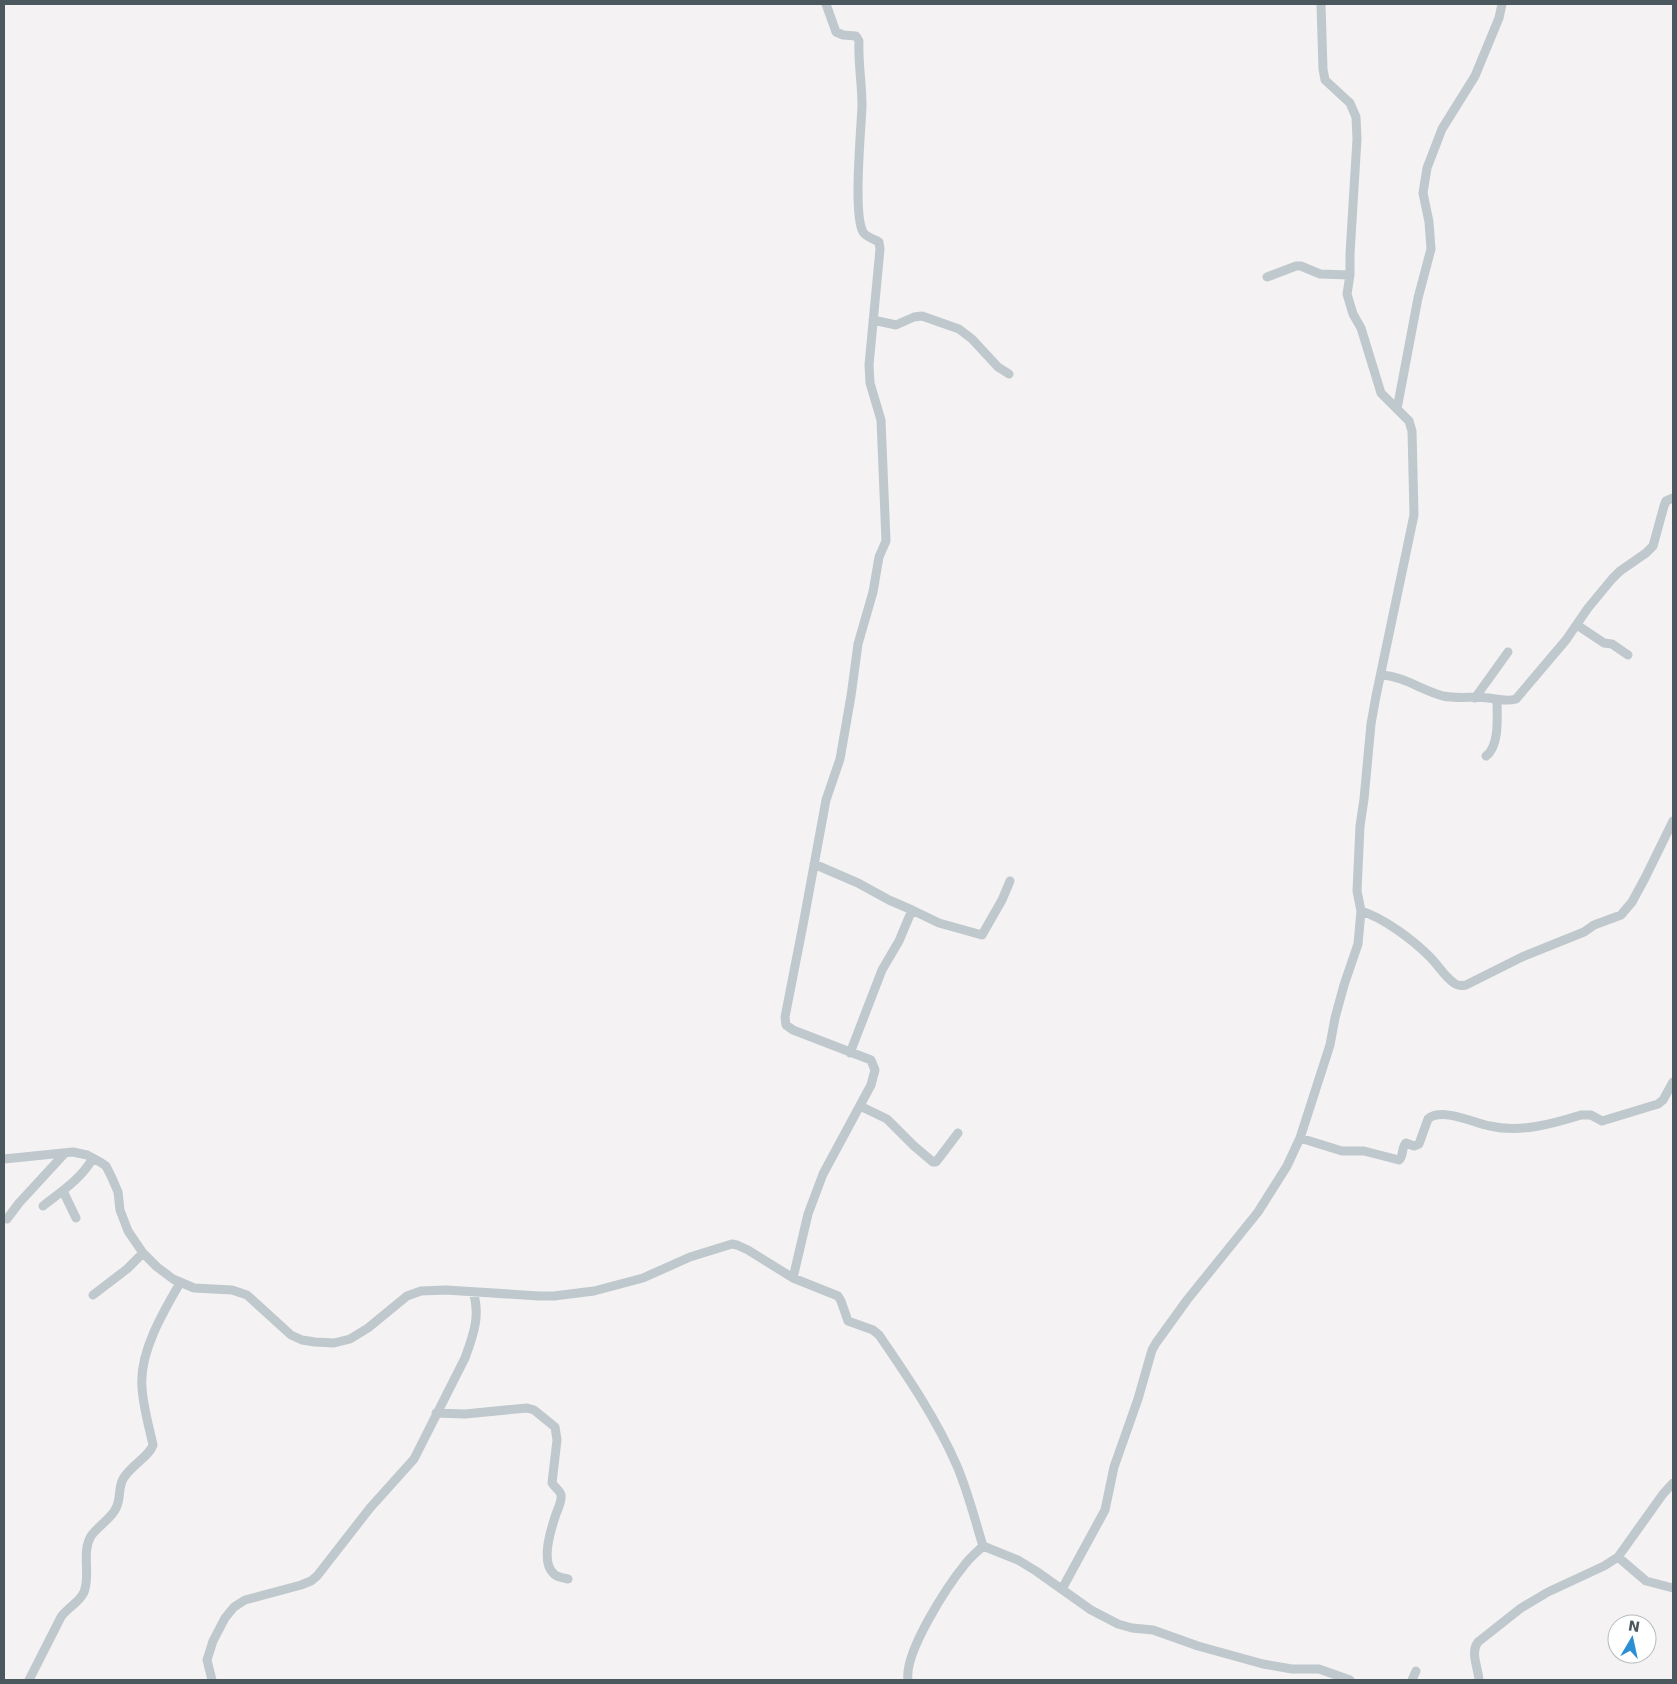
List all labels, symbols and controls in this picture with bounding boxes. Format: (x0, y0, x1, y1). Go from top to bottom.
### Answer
north arrow (1607, 1614, 1657, 1664)
text: N (1627, 1617, 1641, 1635)

